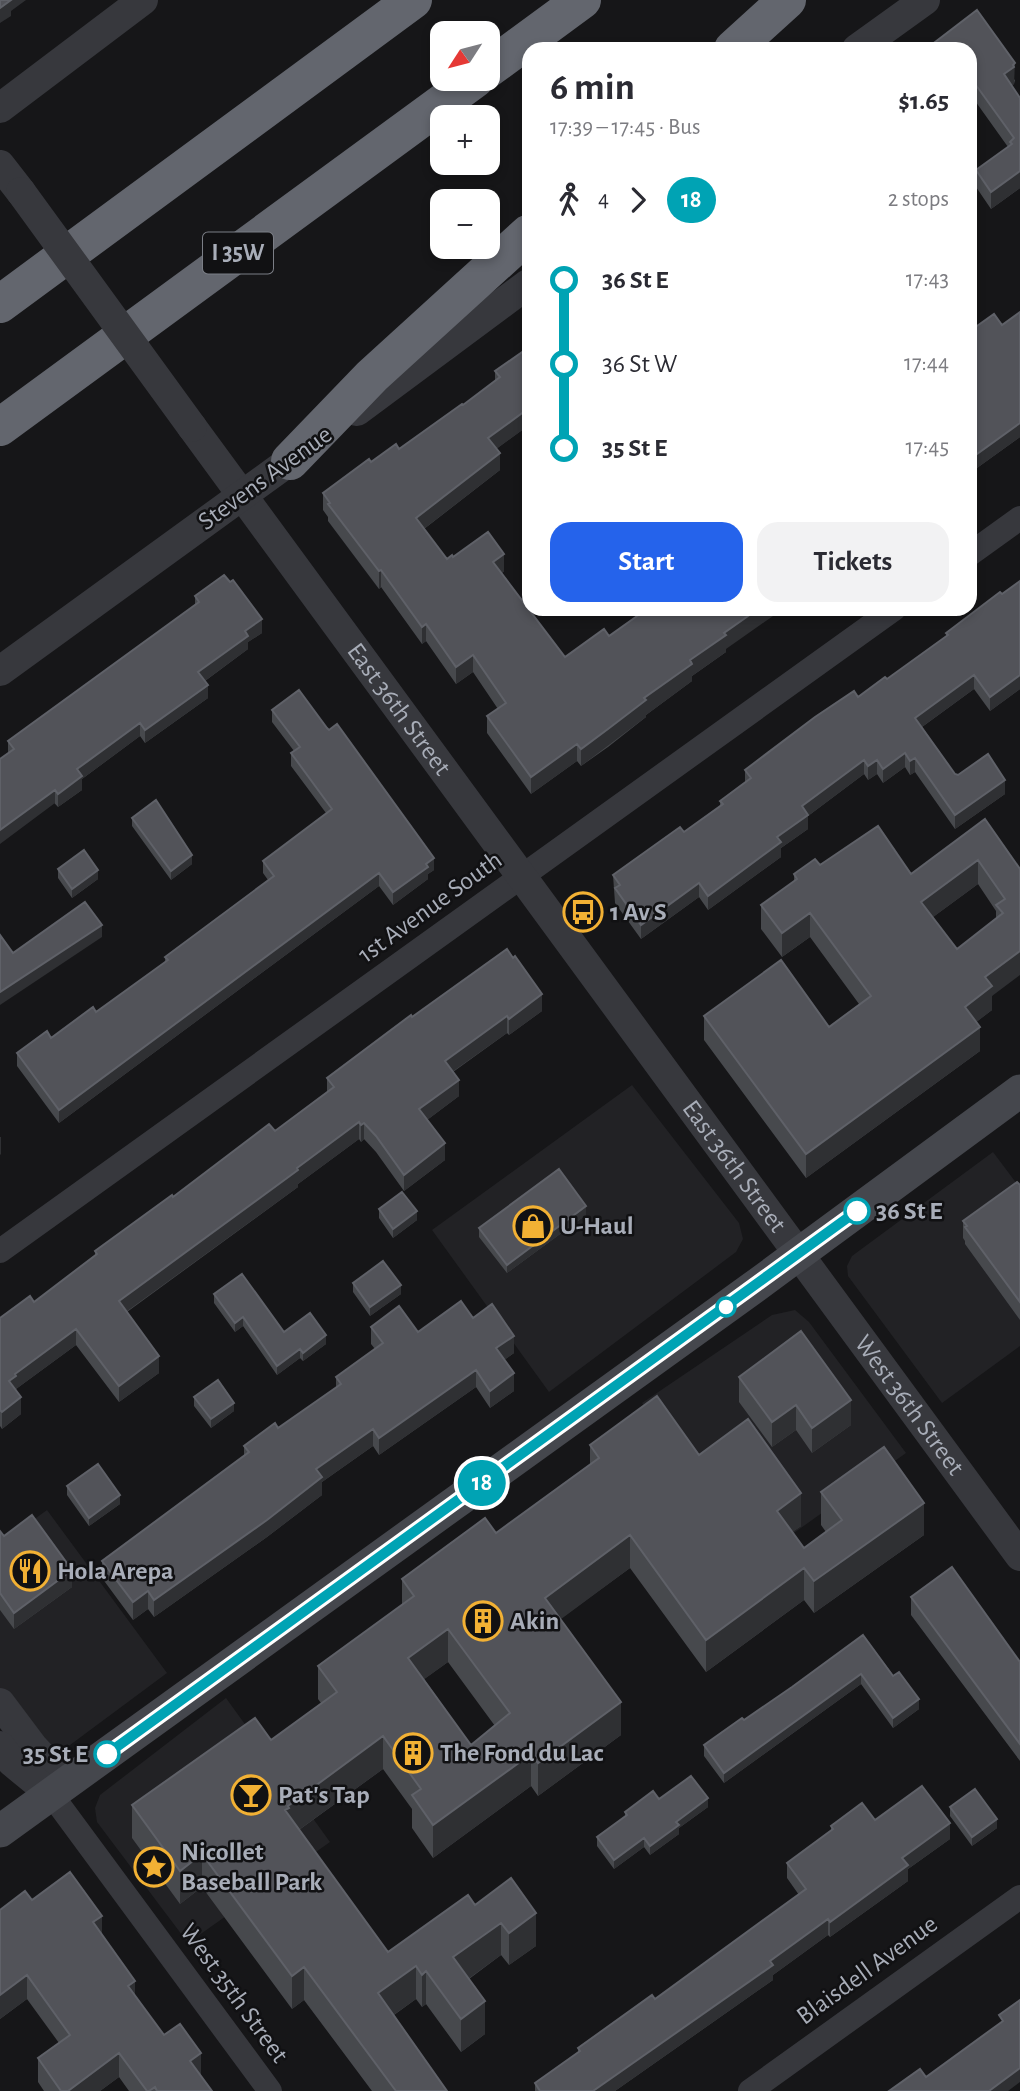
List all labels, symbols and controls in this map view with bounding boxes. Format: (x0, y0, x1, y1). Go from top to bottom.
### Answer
north arrow (430, 21, 500, 91)
map controls (430, 21, 500, 259)
text: 6 min (550, 69, 635, 107)
text: $1.65 (898, 88, 949, 114)
button: + (430, 105, 500, 175)
text: 17:39 – 17:45 · Bus (550, 116, 701, 139)
icon: walk (550, 181, 588, 219)
icon: forward (619, 181, 657, 219)
text: 4 (598, 188, 609, 211)
text: 18 (681, 188, 702, 212)
text: 2 stops (888, 188, 949, 211)
button: − (430, 189, 500, 259)
road number: I 35W (203, 232, 273, 274)
text: 36 St E (602, 267, 669, 293)
text: 17:43 (906, 268, 949, 291)
text: 36 St W (602, 351, 677, 377)
text: 17:44 (904, 352, 949, 375)
street label: Stevens Avenue (193, 421, 337, 535)
text: 35 St E (602, 435, 667, 461)
text: 17:45 (906, 436, 949, 459)
button: Start (550, 522, 743, 602)
button: Tickets (757, 522, 949, 602)
street label: East 36th Street (342, 638, 456, 780)
street label: 1st Avenue South (353, 846, 507, 968)
bus stop icon: 1 Av S (562, 891, 604, 933)
place label: 1 Av S (610, 899, 667, 925)
street label: East 36th Street (678, 1096, 791, 1237)
marker: 36 St E (844, 1198, 870, 1224)
place label: 36 St E (876, 1198, 943, 1224)
shop icon: U-Haul (512, 1205, 554, 1247)
place label: U-Haul (560, 1213, 634, 1239)
unlabelled marker (716, 1297, 736, 1317)
street label: West 36th Street (850, 1330, 969, 1480)
line badge: 18 (450, 1460, 514, 1506)
text: 18 (472, 1471, 492, 1495)
restaurant icon: Hola Arepa (9, 1550, 51, 1592)
place label: Hola Arepa (57, 1558, 173, 1584)
building icon: Akin (462, 1600, 504, 1642)
place label: Akin (510, 1608, 559, 1634)
building icon: The Fond du Lac (392, 1732, 434, 1774)
place label: The Fond du Lac (440, 1740, 603, 1766)
place label: 35 St E (23, 1741, 88, 1767)
marker: 35 St E (94, 1741, 120, 1767)
bar icon: Pat's Tap (230, 1774, 272, 1816)
place label: Pat's Tap (278, 1782, 370, 1808)
place label: Nicollet Baseball Park (181, 1839, 322, 1895)
place icon: Nicollet Baseball Park (133, 1846, 175, 1888)
street label: Blaisdell Avenue (792, 1910, 942, 2030)
street label: West 35th Street (175, 1919, 293, 2067)

